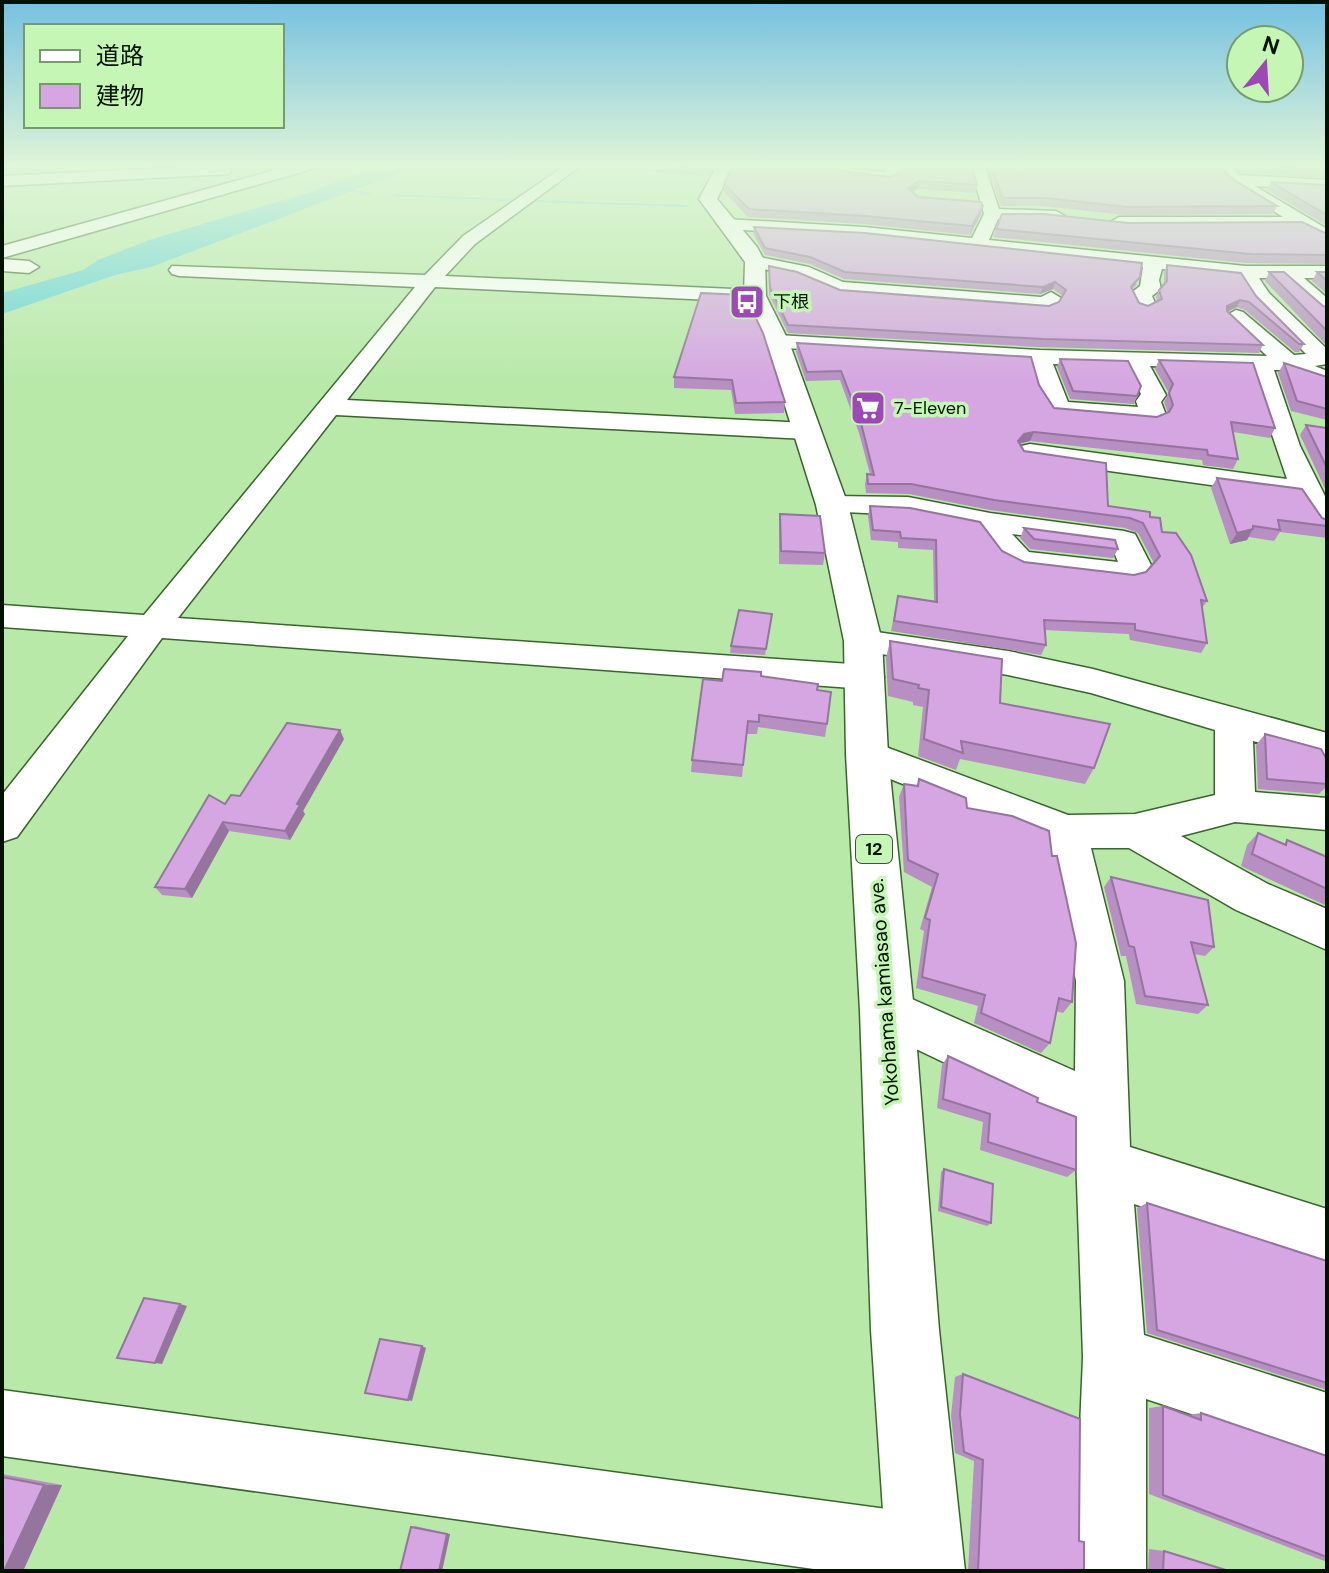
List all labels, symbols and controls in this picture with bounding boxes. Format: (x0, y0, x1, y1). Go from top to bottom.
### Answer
legend (24, 24, 284, 128)
north arrow (1225, 24, 1305, 104)
text: N (1259, 29, 1283, 62)
text: 道路 (96, 40, 144, 71)
text: 建物 (96, 80, 144, 111)
bus stop icon: 下根 (728, 283, 766, 321)
place label: 下根 (773, 290, 809, 314)
supermarket icon: 7-Eleven (849, 389, 887, 427)
place label: 7-Eleven (894, 396, 966, 420)
road number: 12 (856, 835, 892, 863)
street label: Yokohama kamiasao ave. (863, 877, 905, 1106)

